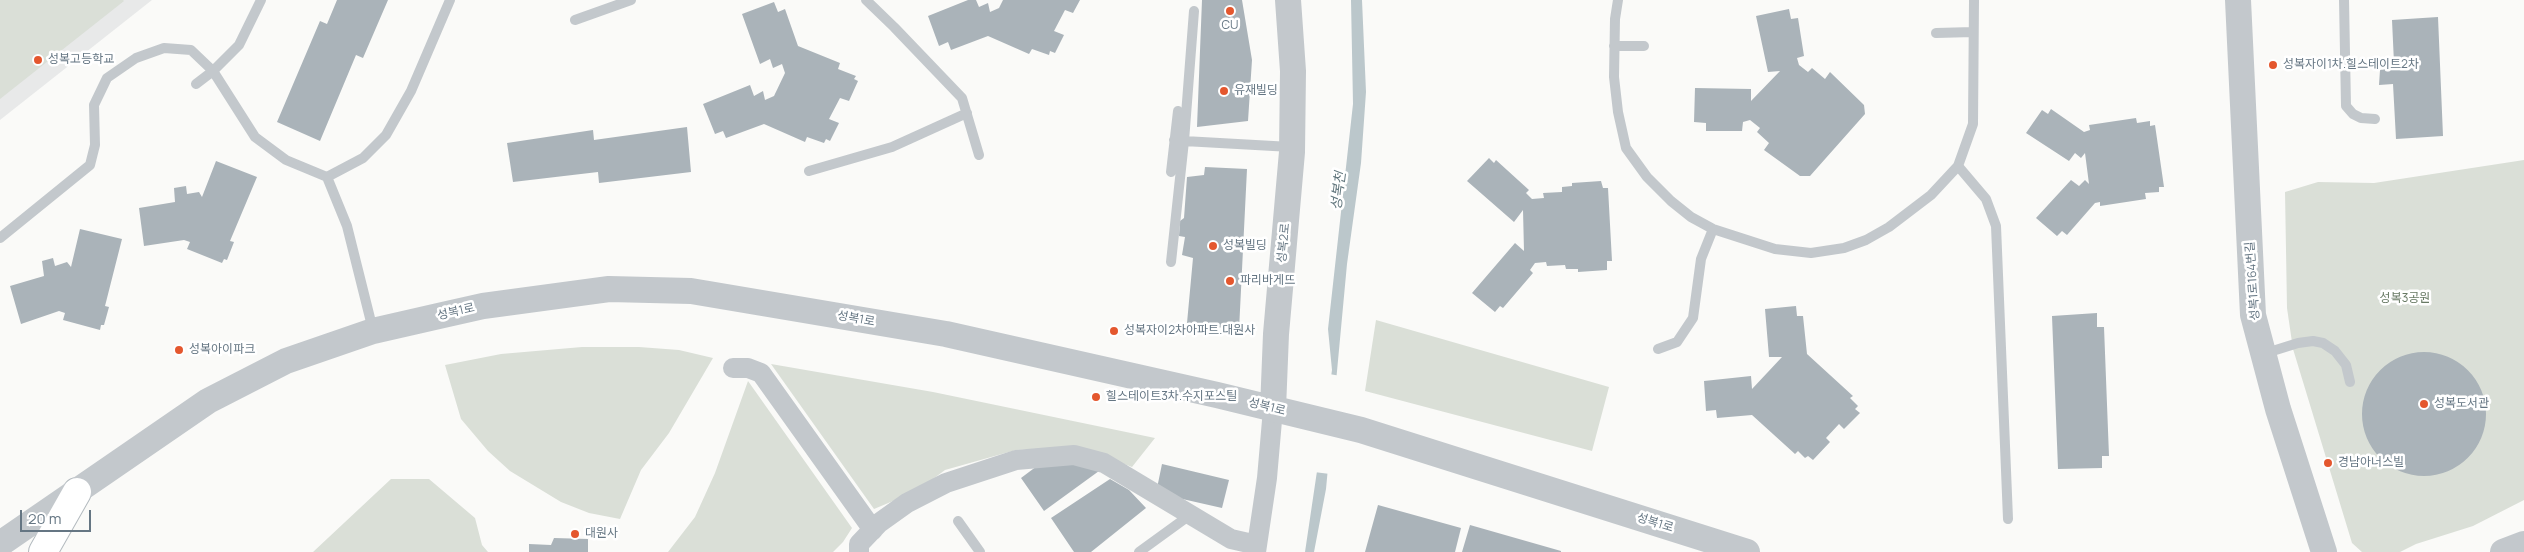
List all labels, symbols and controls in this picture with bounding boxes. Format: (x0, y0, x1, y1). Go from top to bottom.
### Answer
marker: CU (1224, 5, 1236, 17)
place label: CU (1221, 19, 1239, 33)
place label: 성복고등학교 (48, 53, 114, 67)
marker: 성복고등학교 (32, 54, 44, 66)
place label: 성복자이1차.힐스테이트2차 (2283, 58, 2419, 72)
marker: 성복자이1차.힐스테이트2차 (2267, 59, 2279, 71)
place label: 유재빌딩 (1234, 84, 1278, 98)
marker: 유재빌딩 (1218, 85, 1230, 97)
water label: 성복천 (1328, 171, 1350, 211)
street label: 성복2로 (1275, 222, 1293, 264)
place label: 성복빌딩 (1223, 239, 1267, 253)
marker: 성복빌딩 (1207, 240, 1219, 252)
street label: 성복1로164번길 (2243, 241, 2263, 321)
place label: 파리바게뜨 (1240, 274, 1295, 288)
marker: 파리바게뜨 (1224, 275, 1236, 287)
park label: 성복3공원 (2380, 292, 2430, 306)
street label: 성복1로 (436, 301, 476, 323)
street label: 성복1로 (836, 309, 876, 329)
place label: 성복자이2차아파트.대원사 (1124, 324, 1255, 338)
marker: 성복자이2차아파트.대원사 (1108, 325, 1120, 337)
place label: 성복아이파크 (189, 343, 255, 357)
marker: 성복아이파크 (173, 344, 185, 356)
place label: 힐스테이트3차.수지포스틸 (1106, 390, 1237, 404)
marker: 힐스테이트3차.수지포스틸 (1090, 391, 1102, 403)
street label: 성복1로 (1247, 395, 1287, 419)
place label: 성복도서관 (2434, 397, 2489, 411)
marker: 성복도서관 (2418, 398, 2430, 410)
place label: 경남아너스빌 (2338, 456, 2404, 470)
marker: 경남아너스빌 (2322, 457, 2334, 469)
scale bar (22, 500, 94, 532)
text: 20 m (28, 508, 61, 529)
street label: 성복1로 (1635, 511, 1675, 535)
place label: 대원사 (585, 527, 618, 541)
marker: 대원사 (569, 528, 581, 540)

